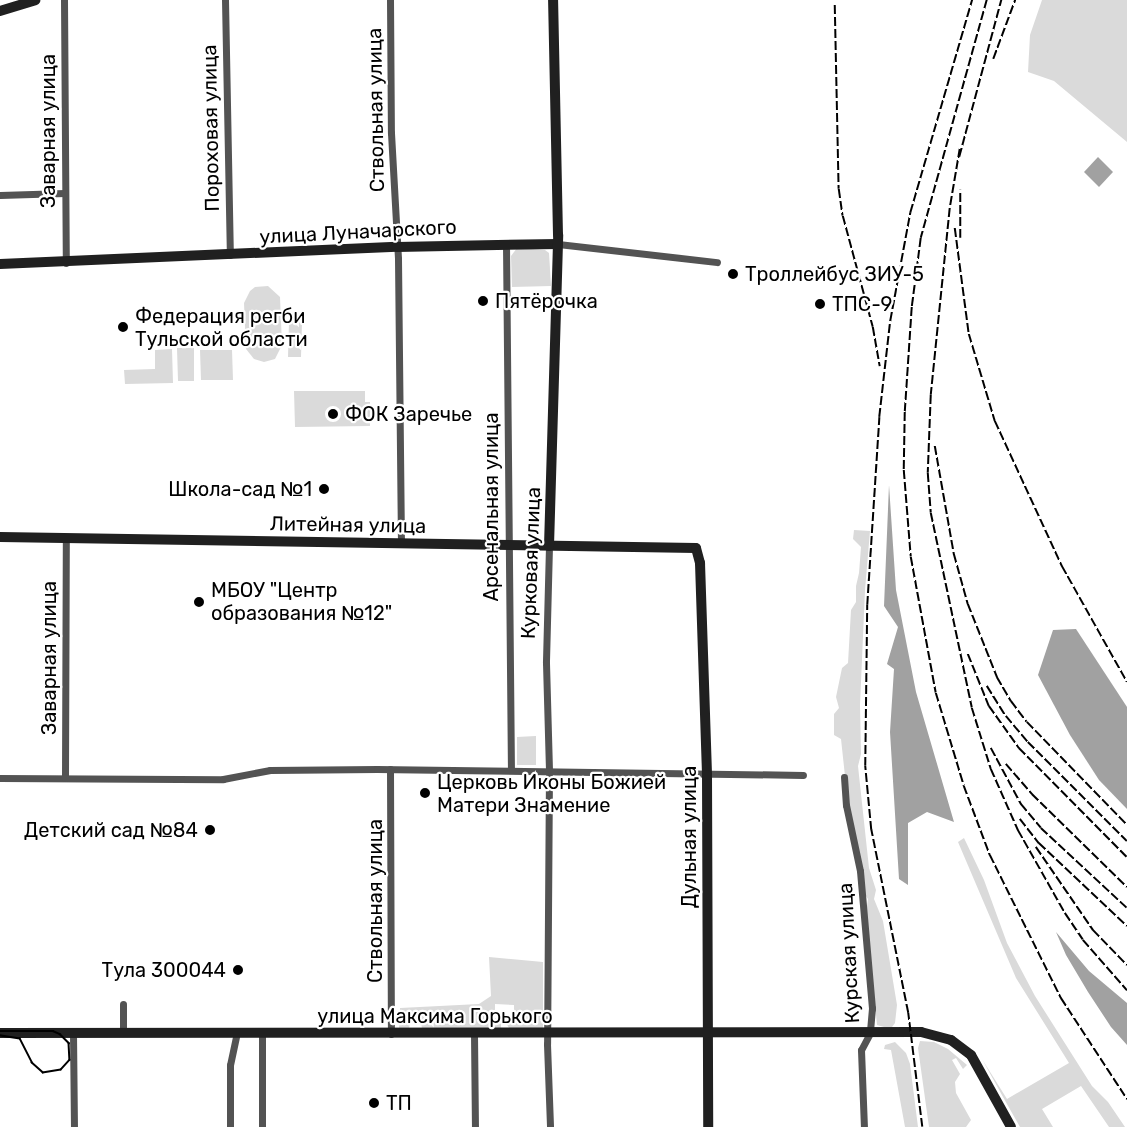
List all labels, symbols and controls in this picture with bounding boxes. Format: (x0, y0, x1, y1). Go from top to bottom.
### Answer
street label: Ствольная улица (363, 28, 389, 192)
street label: Пороховая улица (198, 44, 224, 212)
street label: Заварная улица (36, 54, 60, 208)
street label: улица Луначарского (259, 215, 457, 249)
place label: Троллейбус ЗИУ-5 (745, 262, 924, 286)
marker: Троллейбус ЗИУ-5 (726, 267, 740, 281)
place label: Пятёрочка (495, 289, 598, 313)
place label: ТПС-9 (832, 292, 892, 316)
marker: Пятёрочка (476, 294, 490, 308)
marker: ТПС-9 (813, 297, 827, 311)
place label: Федерация регби Тульской области (135, 304, 308, 351)
marker: Федерация регби Тульской области (116, 320, 130, 334)
place label: ФОК Заречье (345, 402, 472, 426)
marker: ФОК Заречье (326, 407, 340, 421)
street label: Арсенальная улица (479, 413, 503, 601)
place label: Школа-сад №1 (168, 477, 312, 501)
marker: Школа-сад №1 (317, 482, 331, 496)
street label: Курковая улица (516, 487, 546, 639)
street label: Литейная улица (270, 512, 426, 538)
place label: МБОУ "Центр образования №12" (211, 578, 392, 625)
street label: Заварная улица (37, 581, 61, 735)
marker: МБОУ "Центр образования №12" (192, 595, 206, 609)
street label: Дульная улица (677, 766, 701, 908)
place label: Церковь Иконы Божией Матери Знамение (437, 770, 666, 817)
marker: Церковь Иконы Божией Матери Знамение (418, 786, 432, 800)
place label: Детский сад №84 (24, 818, 198, 842)
street label: Ствольная улица (363, 819, 387, 983)
marker: Детский сад №84 (203, 823, 217, 837)
street label: Курская улица (833, 882, 865, 1024)
place label: Тула 300044 (102, 958, 226, 982)
marker: Тула 300044 (231, 963, 245, 977)
street label: улица Максима Горького (317, 1004, 553, 1028)
place label: ТП (386, 1091, 412, 1115)
marker: ТП (367, 1096, 381, 1110)

